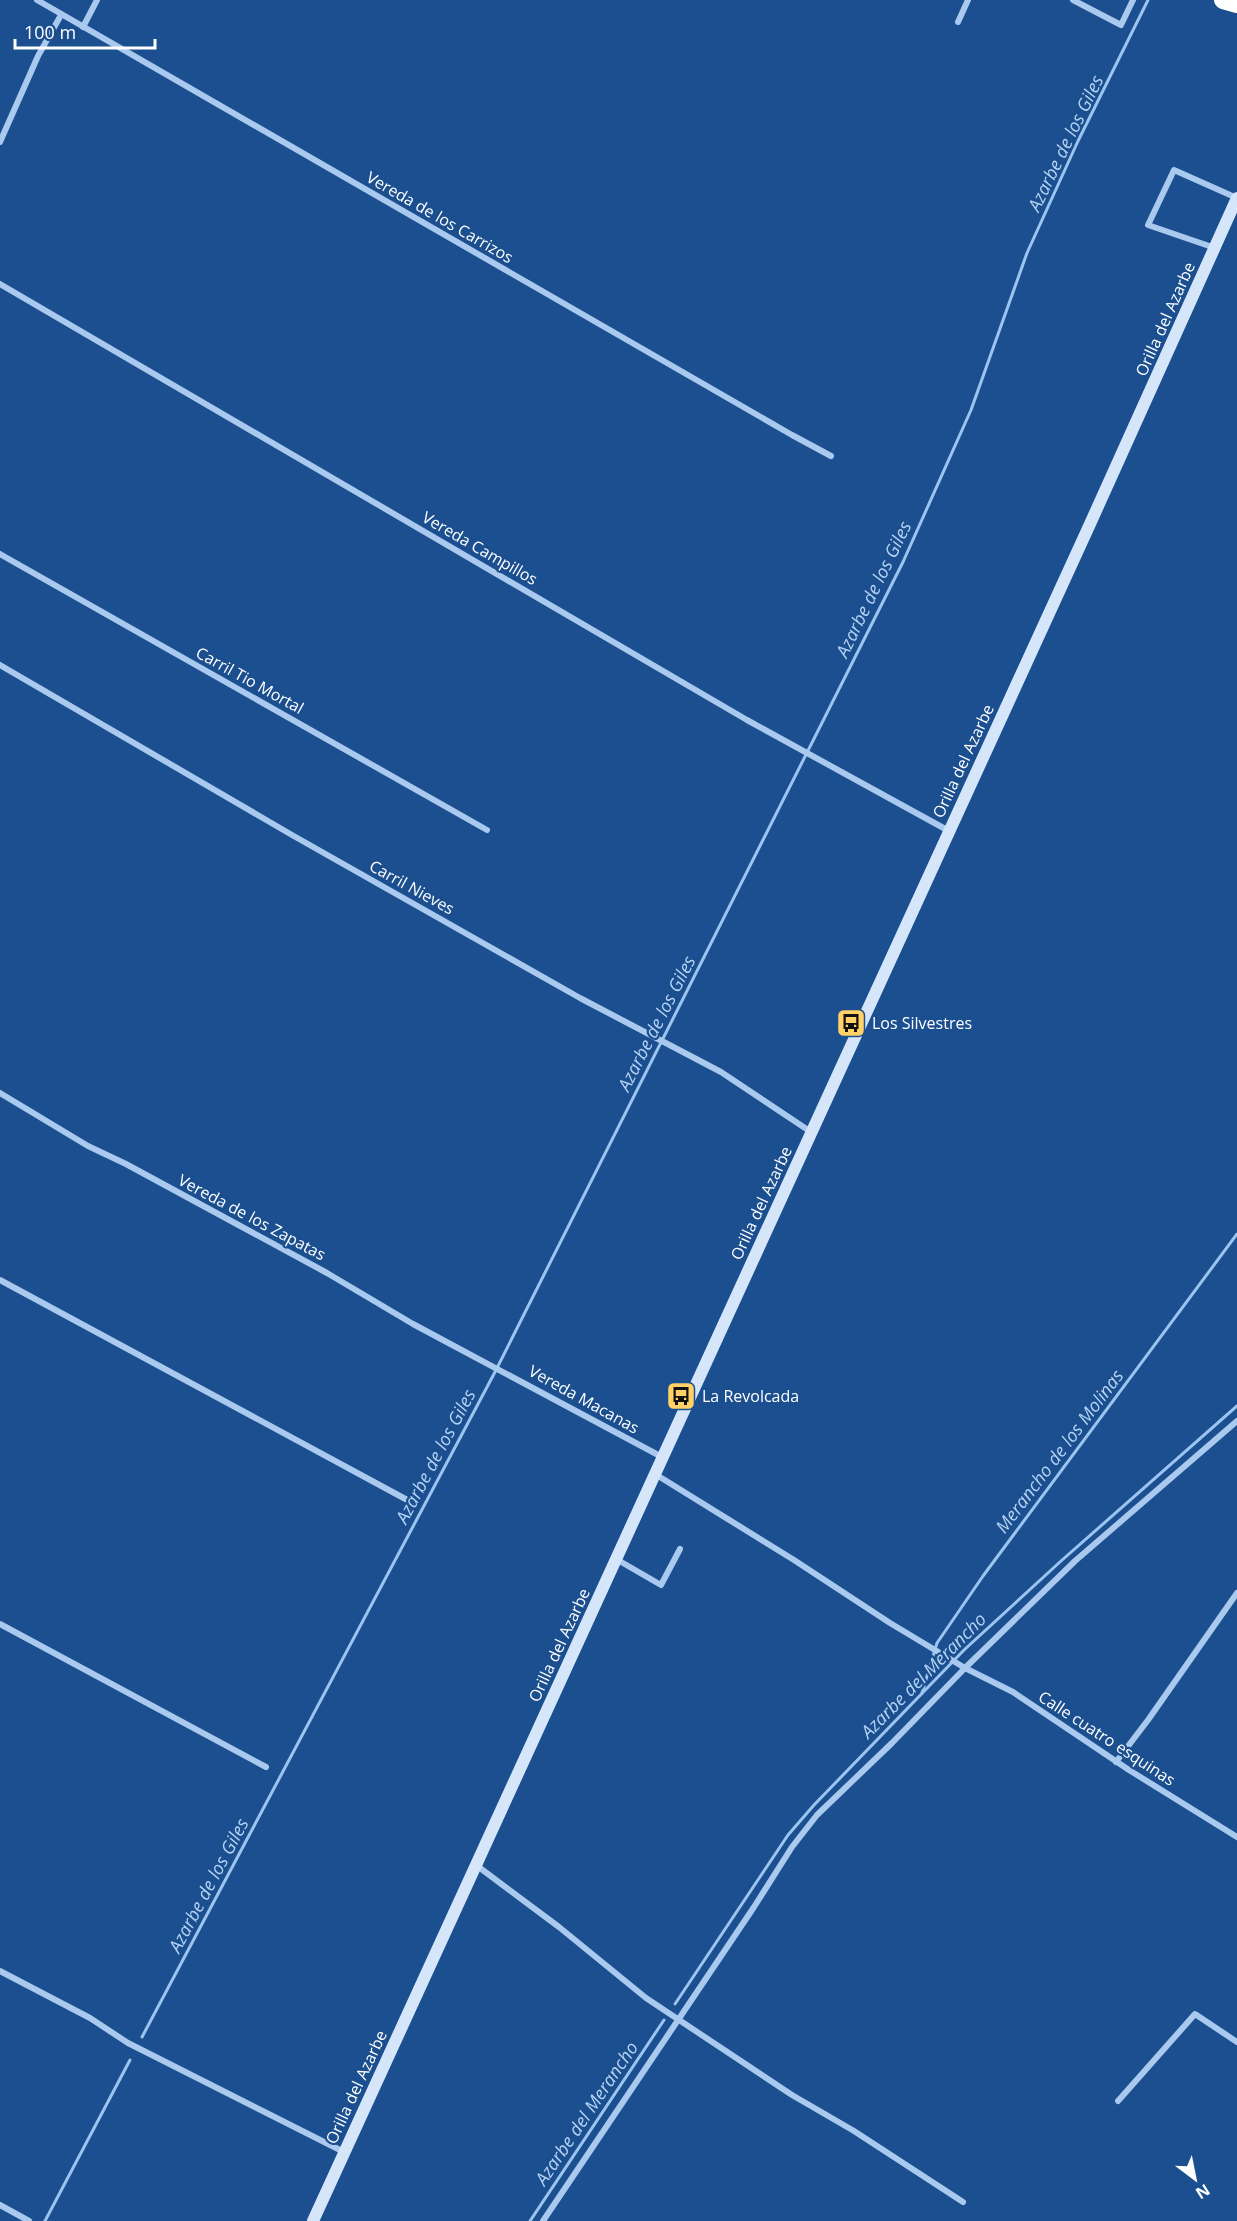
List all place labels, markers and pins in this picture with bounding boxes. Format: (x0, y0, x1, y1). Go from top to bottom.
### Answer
bus stop icon: Los Silvestres (835, 1007, 867, 1039)
place label: Los Silvestres (872, 1012, 972, 1034)
bus stop icon: La Revolcada (665, 1380, 697, 1412)
place label: La Revolcada (702, 1385, 799, 1407)

